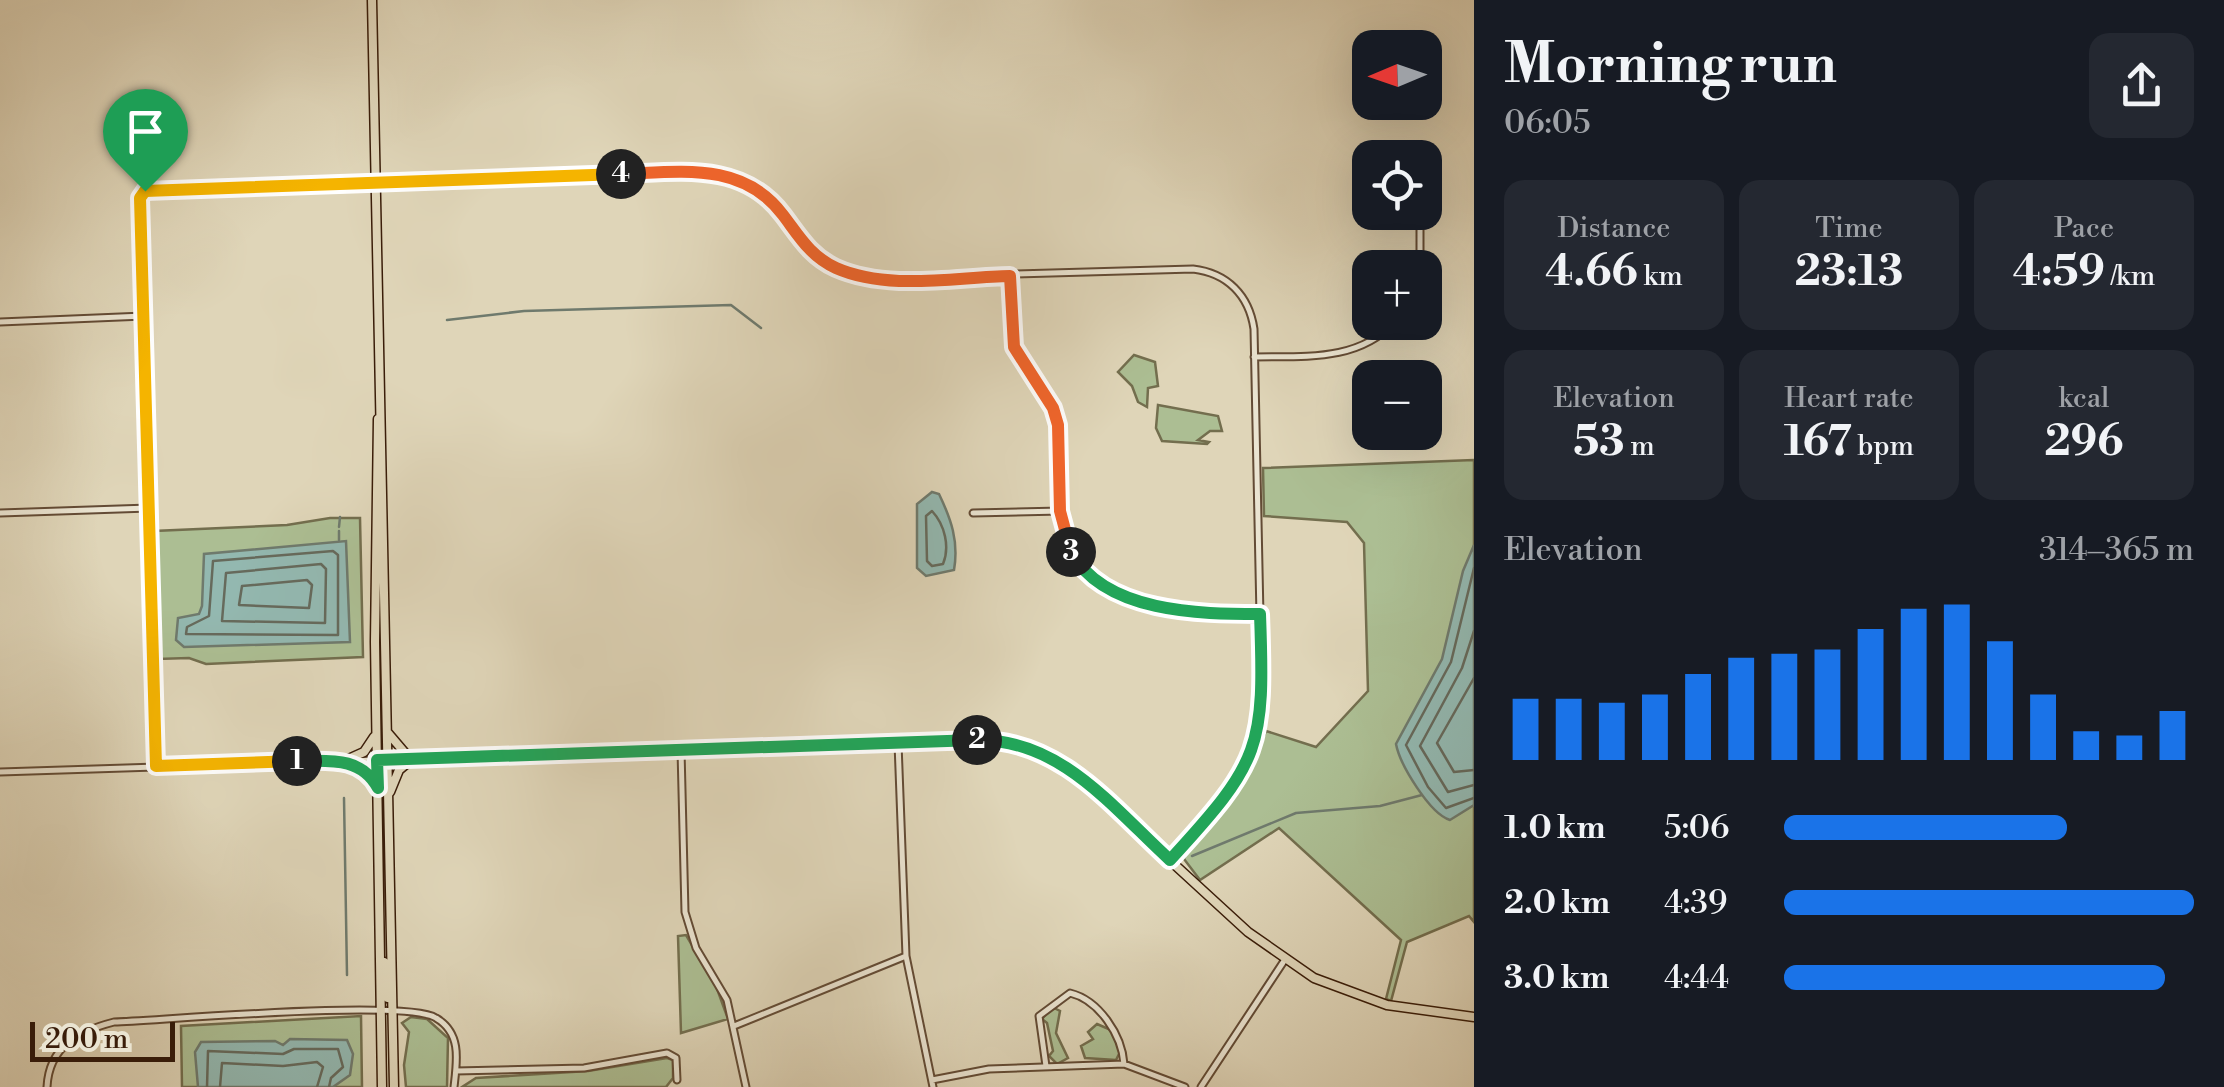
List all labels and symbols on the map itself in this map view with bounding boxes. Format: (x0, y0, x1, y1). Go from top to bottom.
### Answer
north arrow (1352, 30, 1442, 120)
pin (103, 89, 188, 192)
pin: 4 (596, 149, 646, 199)
pin: 3 (1046, 527, 1096, 577)
pin: 2 (952, 715, 1002, 765)
pin: 1 (272, 736, 322, 786)
scale bar (30, 1017, 175, 1062)

